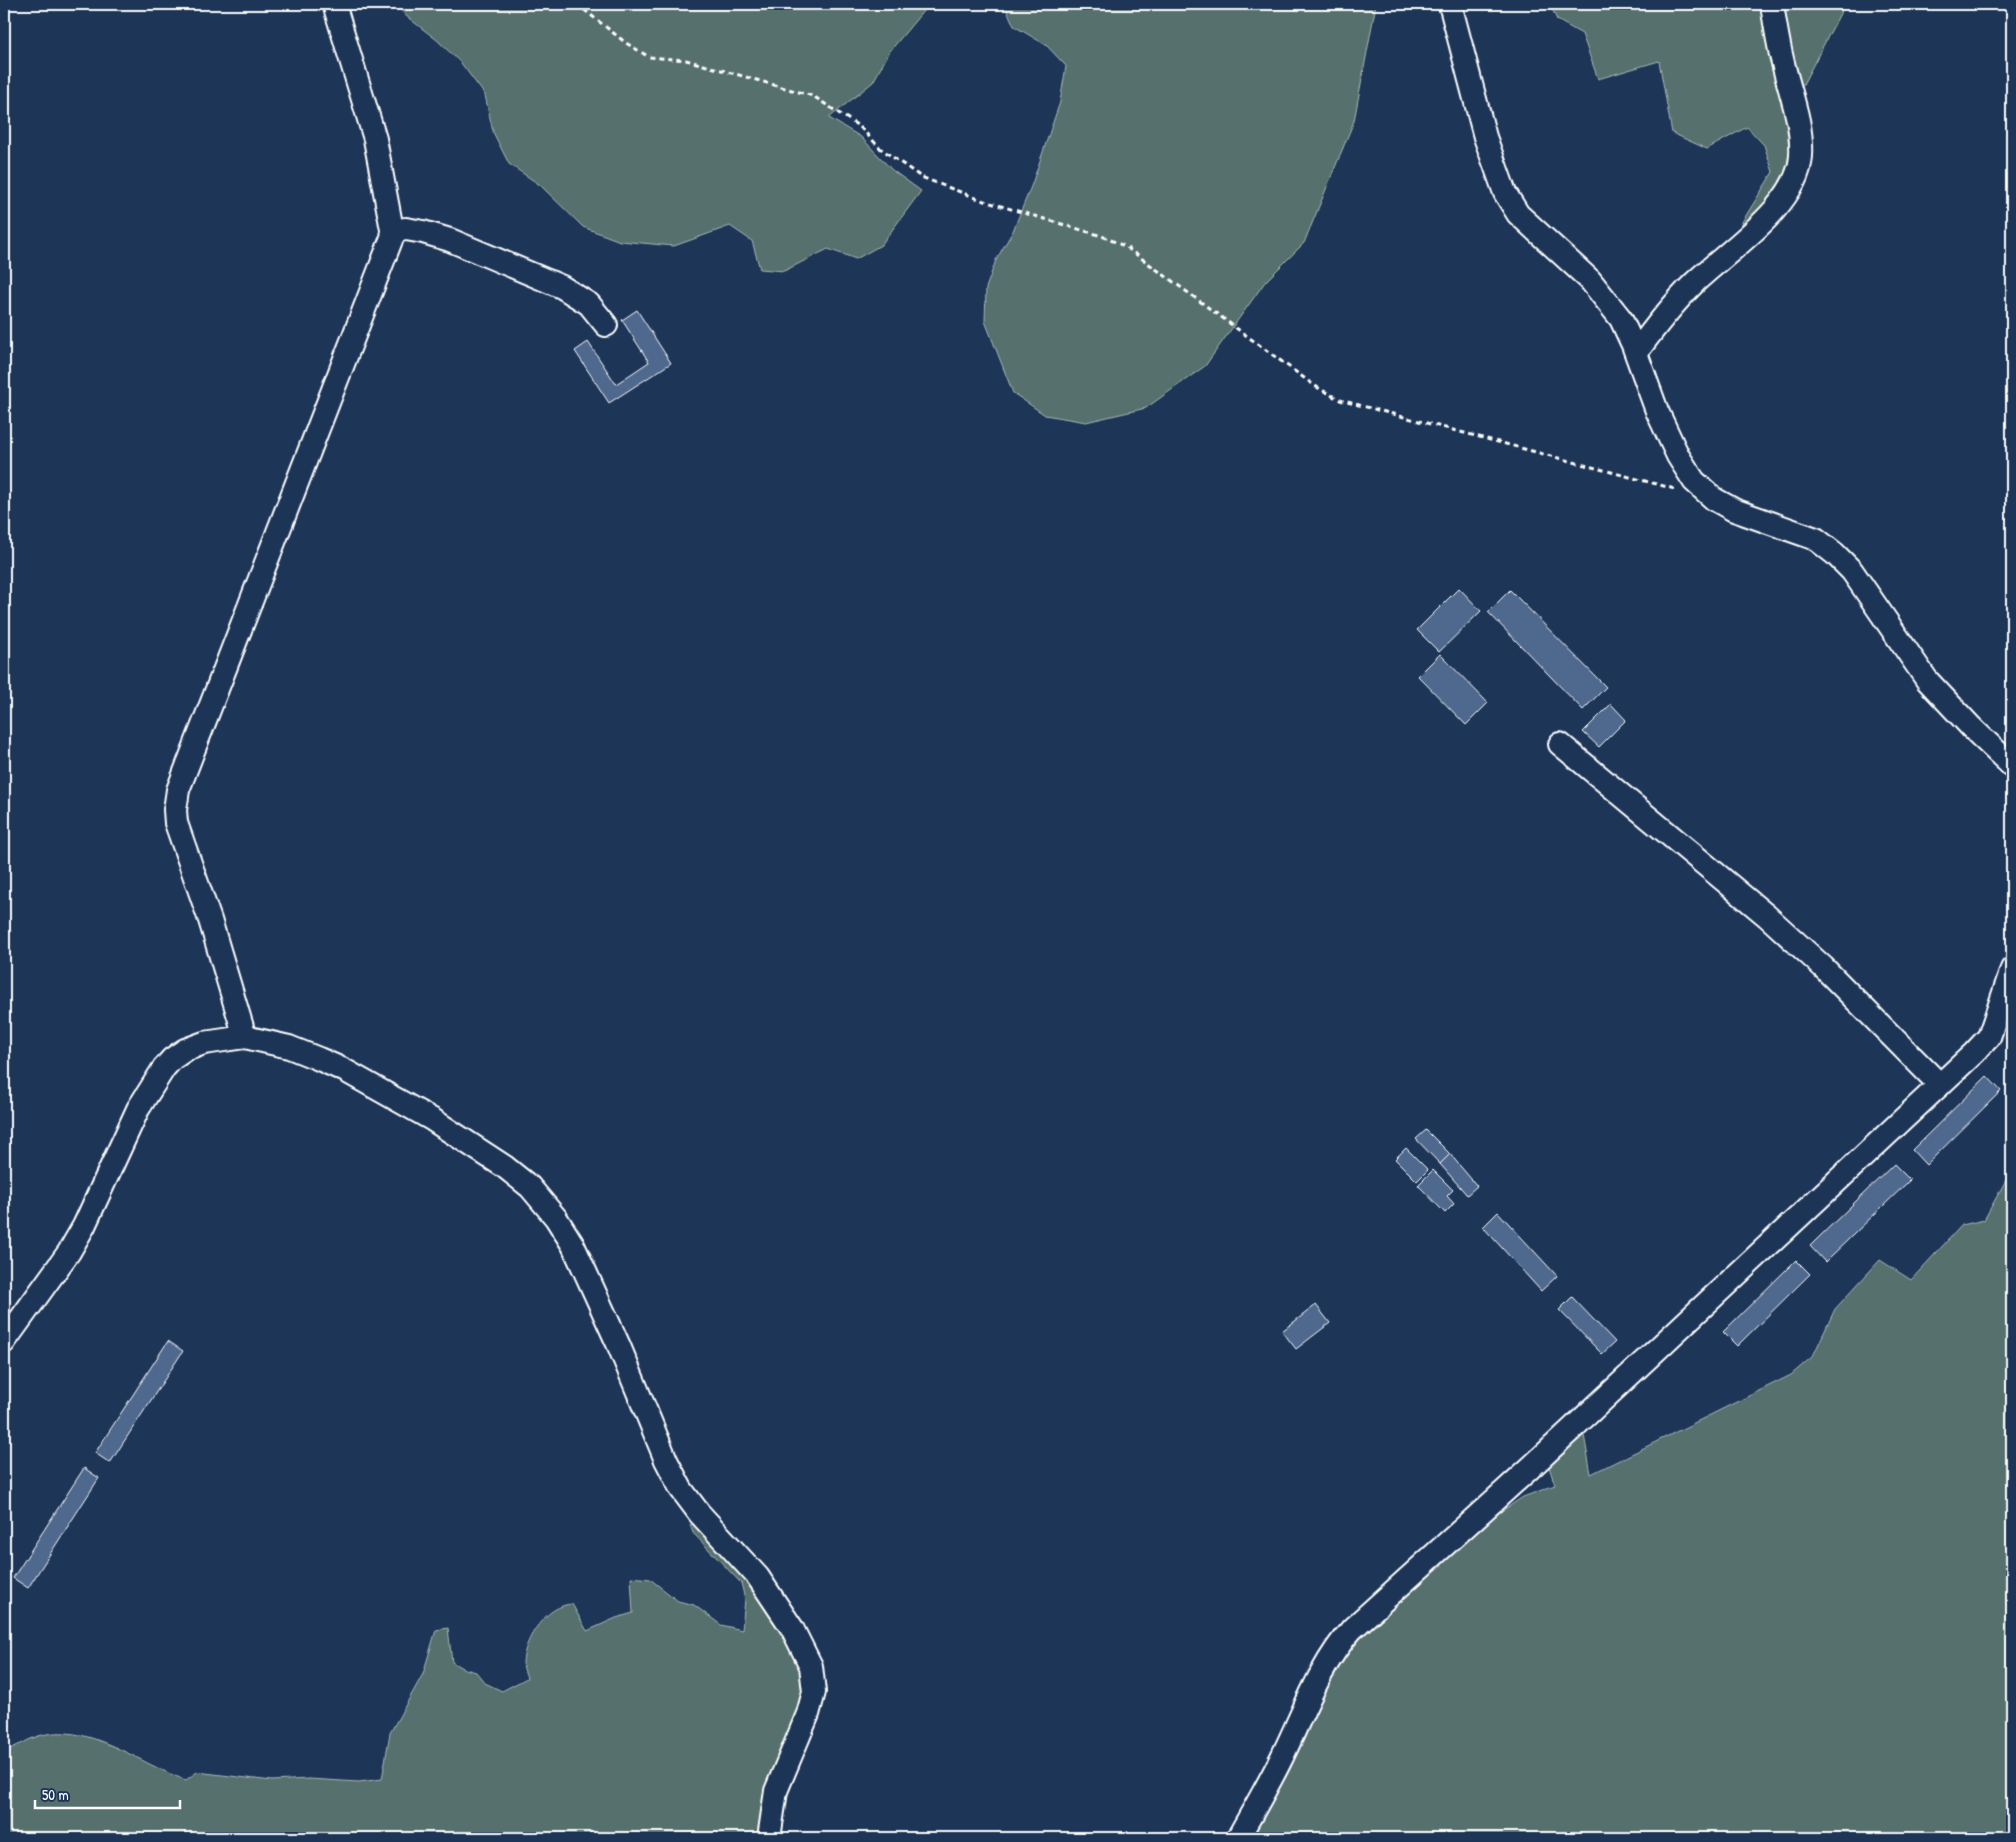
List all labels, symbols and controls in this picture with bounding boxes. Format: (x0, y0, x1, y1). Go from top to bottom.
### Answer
scale bar (35, 1777, 180, 1809)
text: 50 m (42, 1784, 69, 1805)

